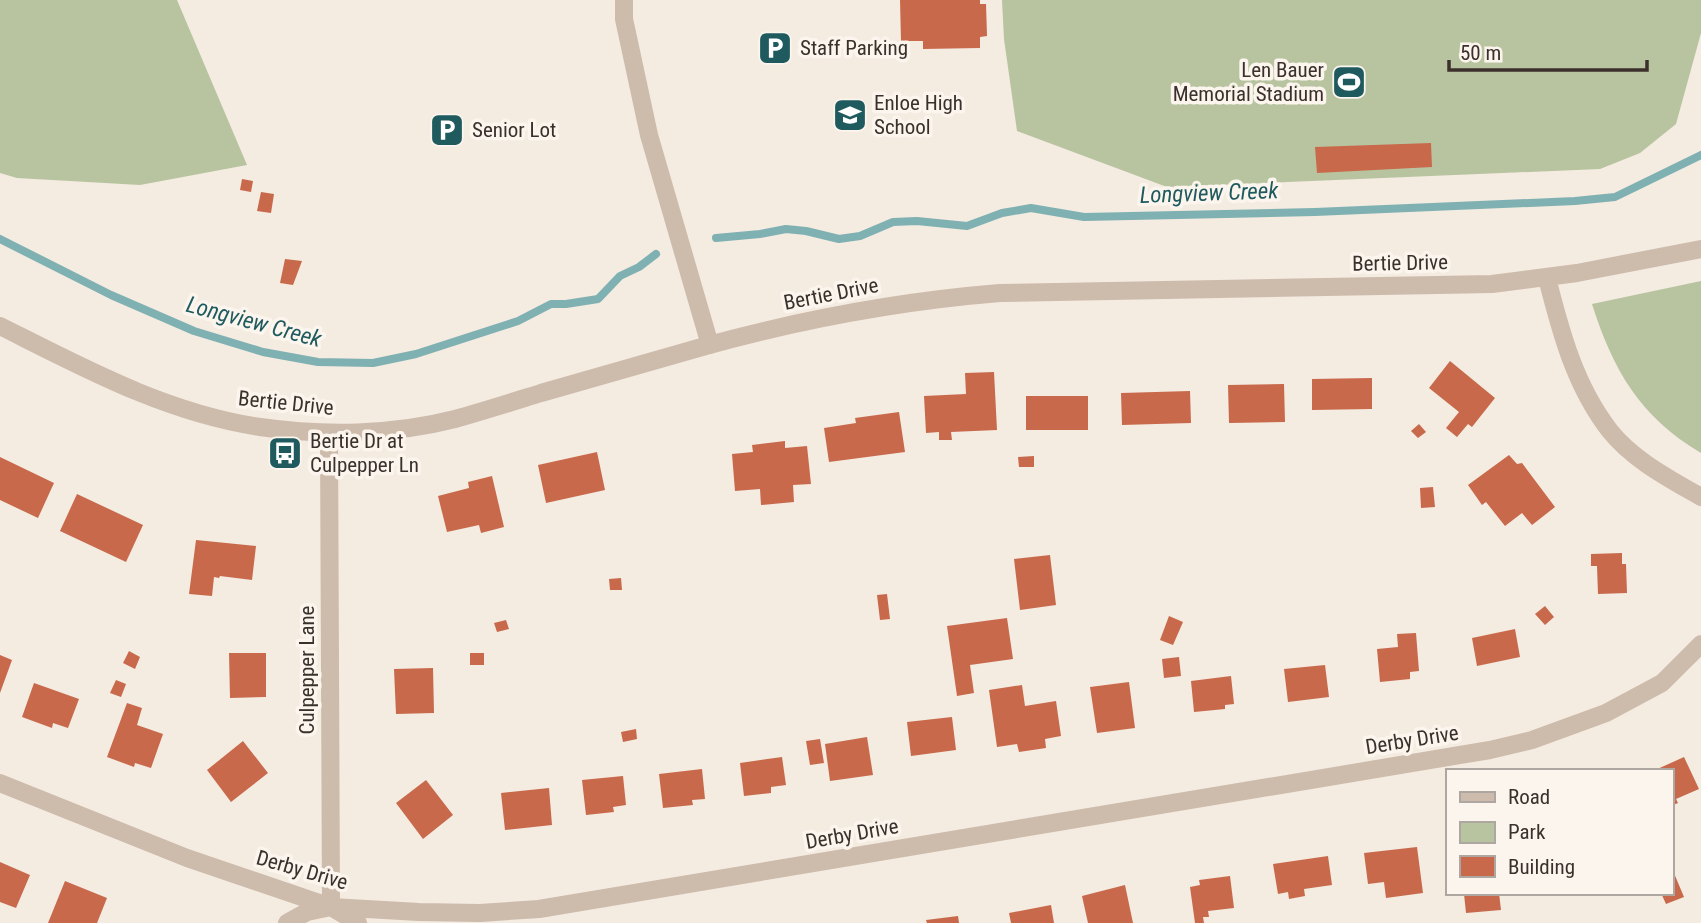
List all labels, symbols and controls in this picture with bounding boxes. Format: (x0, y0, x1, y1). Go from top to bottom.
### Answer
scale bar (1449, 28, 1647, 72)
parking icon: Staff Parking (756, 29, 794, 67)
place label: Staff Parking (800, 36, 908, 60)
text: 50 m (1460, 41, 1501, 65)
place label: Len Bauer Memorial Stadium (1173, 58, 1324, 106)
sports icon: Len Bauer Memorial Stadium (1330, 63, 1368, 101)
place label: Enloe High School (874, 91, 963, 139)
school or university icon: Enloe High School (831, 96, 869, 134)
parking icon: Senior Lot (428, 111, 466, 149)
place label: Senior Lot (472, 118, 556, 142)
water label: Longview Creek (1139, 177, 1280, 209)
street label: Bertie Drive (1352, 250, 1448, 276)
street label: Bertie Drive (782, 273, 880, 315)
water label: Longview Creek (184, 291, 325, 353)
street label: Bertie Drive (237, 386, 335, 420)
place label: Bertie Dr at Culpepper Ln (310, 429, 419, 477)
bus stop icon: Bertie Dr at Culpepper Ln (266, 434, 304, 472)
street label: Culpepper Lane (295, 605, 319, 734)
street label: Derby Drive (1364, 721, 1460, 759)
legend (1446, 769, 1673, 895)
text: Road (1508, 785, 1550, 809)
street label: Derby Drive (804, 814, 900, 854)
text: Park (1508, 820, 1546, 844)
street label: Derby Drive (254, 846, 351, 895)
text: Building (1508, 855, 1575, 879)

